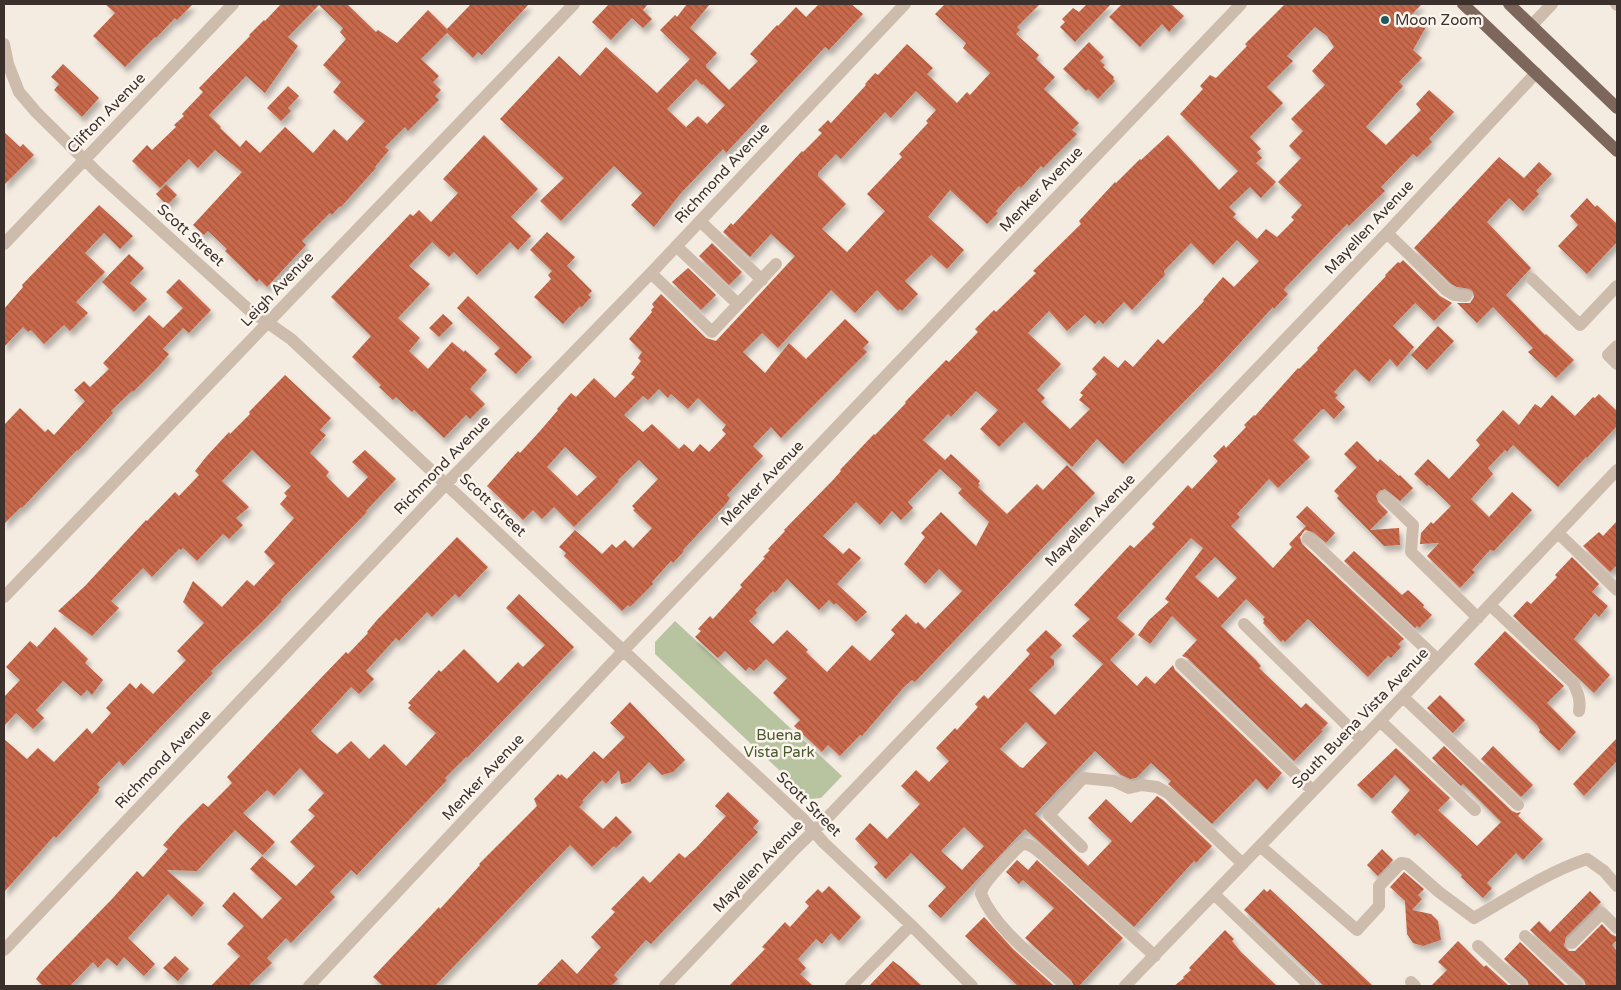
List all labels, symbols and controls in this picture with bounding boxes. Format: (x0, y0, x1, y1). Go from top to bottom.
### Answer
place label: Moon Zoom (1395, 11, 1482, 29)
marker: Moon Zoom (1379, 14, 1391, 26)
street label: Clifton Avenue (63, 69, 149, 157)
street label: Richmond Avenue (671, 119, 773, 227)
street label: Menker Avenue (996, 143, 1086, 235)
street label: Mayellen Avenue (1321, 176, 1417, 278)
street label: Scott Street (154, 200, 229, 270)
street label: Leigh Avenue (237, 248, 317, 330)
street label: Richmond Avenue (390, 412, 494, 518)
street label: Menker Avenue (717, 437, 807, 529)
street label: Scott Street (456, 470, 530, 541)
street label: Mayellen Avenue (1041, 470, 1139, 570)
street label: South Buena Vista Avenue (1288, 644, 1432, 792)
street label: Richmond Avenue (111, 706, 215, 812)
park label: Buena Vista Park (743, 726, 815, 761)
street label: Menker Avenue (438, 730, 528, 824)
street label: Scott Street (773, 768, 845, 840)
street label: Mayellen Avenue (709, 816, 807, 916)

